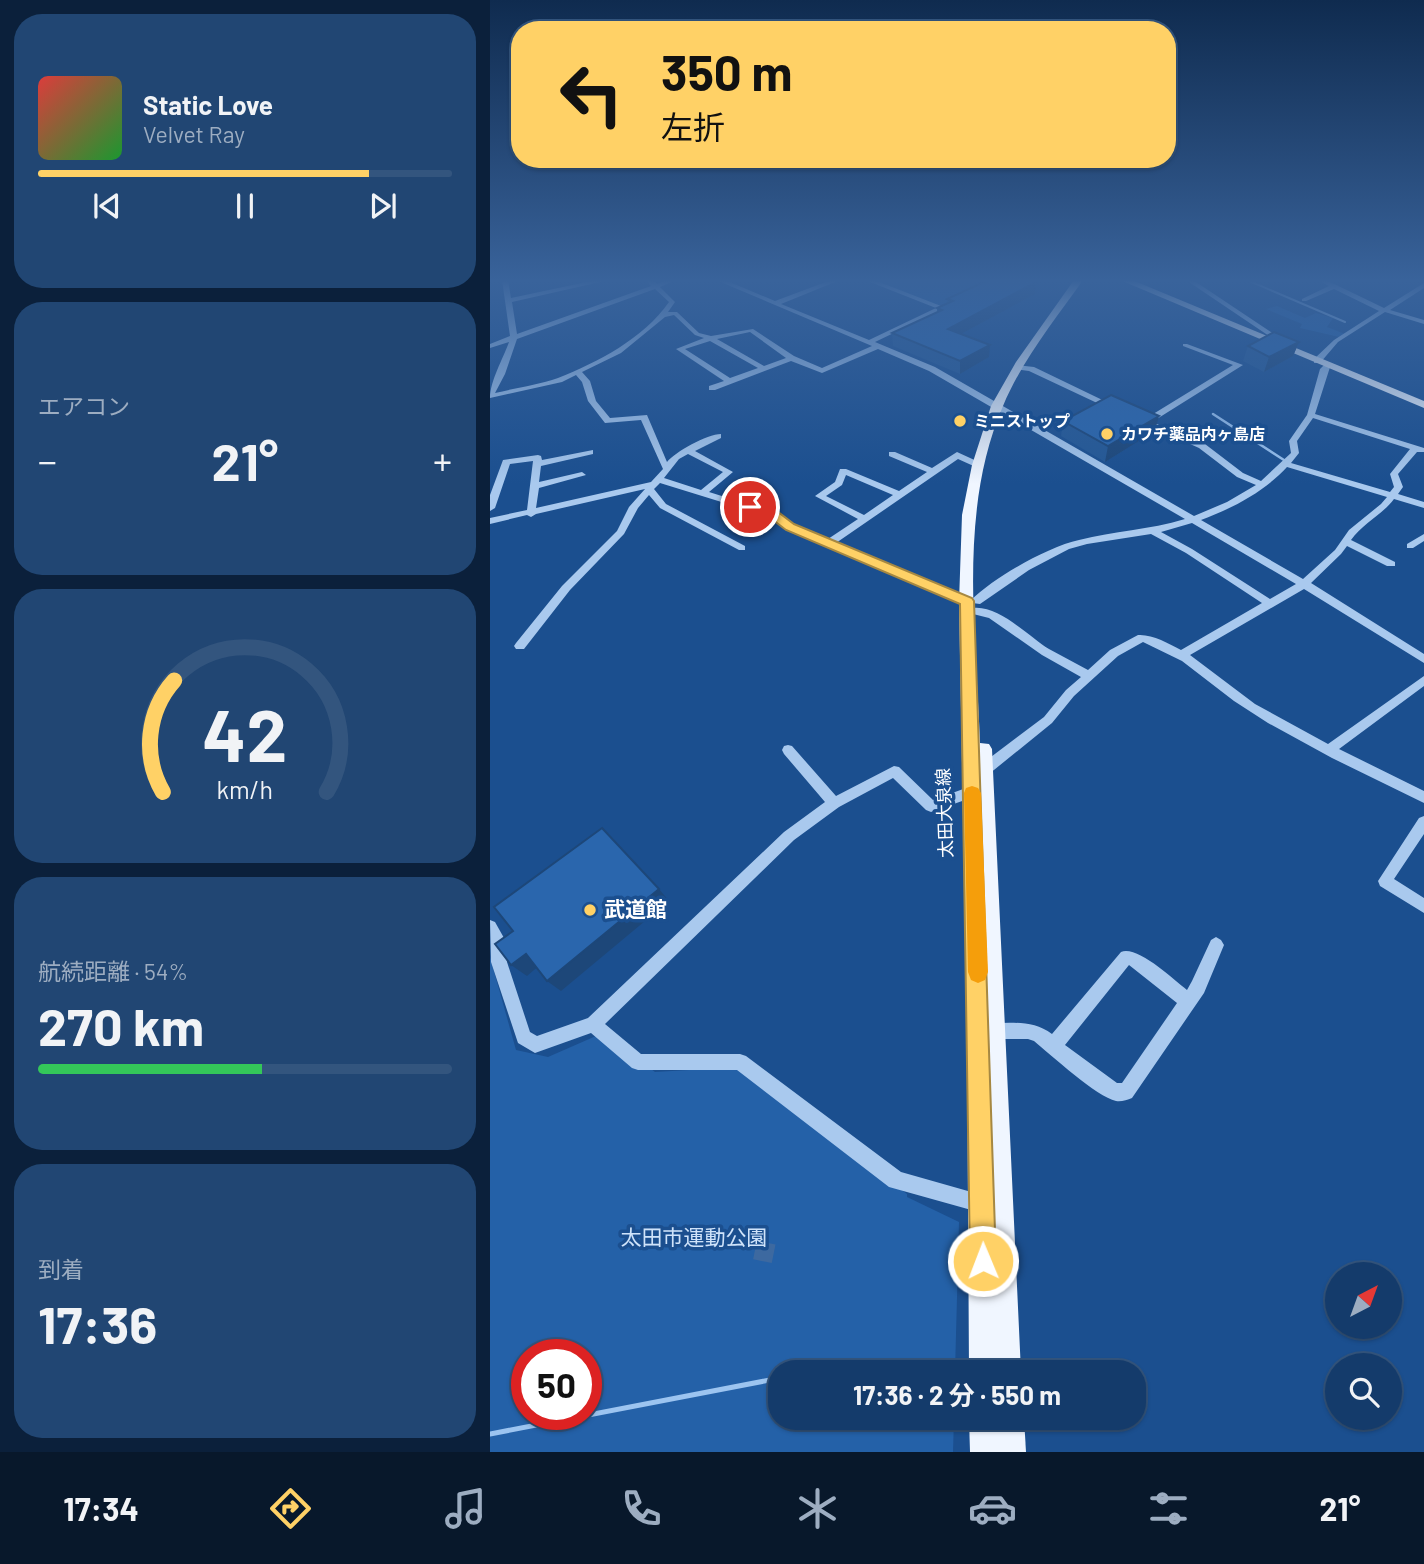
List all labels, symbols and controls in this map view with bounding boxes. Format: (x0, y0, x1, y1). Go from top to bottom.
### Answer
text: 350 m (661, 42, 793, 101)
icon: left (546, 49, 637, 140)
text: Static Love (143, 89, 273, 120)
text: 左折 (661, 107, 725, 145)
text: Velvet Ray (143, 120, 245, 148)
icon: previous (88, 187, 126, 225)
icon: pause (226, 187, 264, 225)
icon: next (364, 187, 402, 225)
text: エアコン (38, 392, 130, 420)
place label: ミニストップ (974, 411, 1070, 430)
marker: ミニストップ (952, 413, 968, 429)
place label: カワチ薬品内ヶ島店 (1121, 424, 1265, 443)
marker: カワチ薬品内ヶ島店 (1099, 426, 1115, 442)
text: 21° (212, 429, 278, 491)
text: − (38, 437, 57, 483)
text: + (433, 437, 452, 483)
pin (720, 477, 780, 537)
icon: arrive (731, 488, 769, 526)
text: 42 (203, 689, 287, 777)
street label: 太田大泉線 (931, 768, 957, 858)
text: km/h (217, 774, 273, 804)
place label: 武道館 (604, 896, 667, 921)
marker: 武道館 (582, 902, 598, 918)
text: 航続距離 · 54% (38, 957, 188, 985)
text: 270 km (38, 994, 204, 1056)
park label: 太田市運動公園 (621, 1224, 768, 1249)
position arrow (946, 1224, 1020, 1298)
text: 到着 (38, 1255, 84, 1283)
north arrow (1325, 1262, 1402, 1339)
map controls (1325, 1262, 1402, 1430)
text: 17:36 (38, 1292, 157, 1354)
speed limit sign: 50 (511, 1339, 602, 1430)
button: search (1325, 1353, 1402, 1430)
text: 17:36 · 2 分 · 550 m (853, 1379, 1061, 1410)
icon: directions (266, 1484, 315, 1533)
icon: music (441, 1484, 490, 1533)
icon: phone (617, 1484, 666, 1533)
icon: climate (793, 1484, 842, 1533)
icon: car (968, 1484, 1017, 1533)
icon: filters (1144, 1484, 1193, 1533)
text: 17:34 (63, 1489, 139, 1527)
text: 21° (1320, 1489, 1361, 1527)

